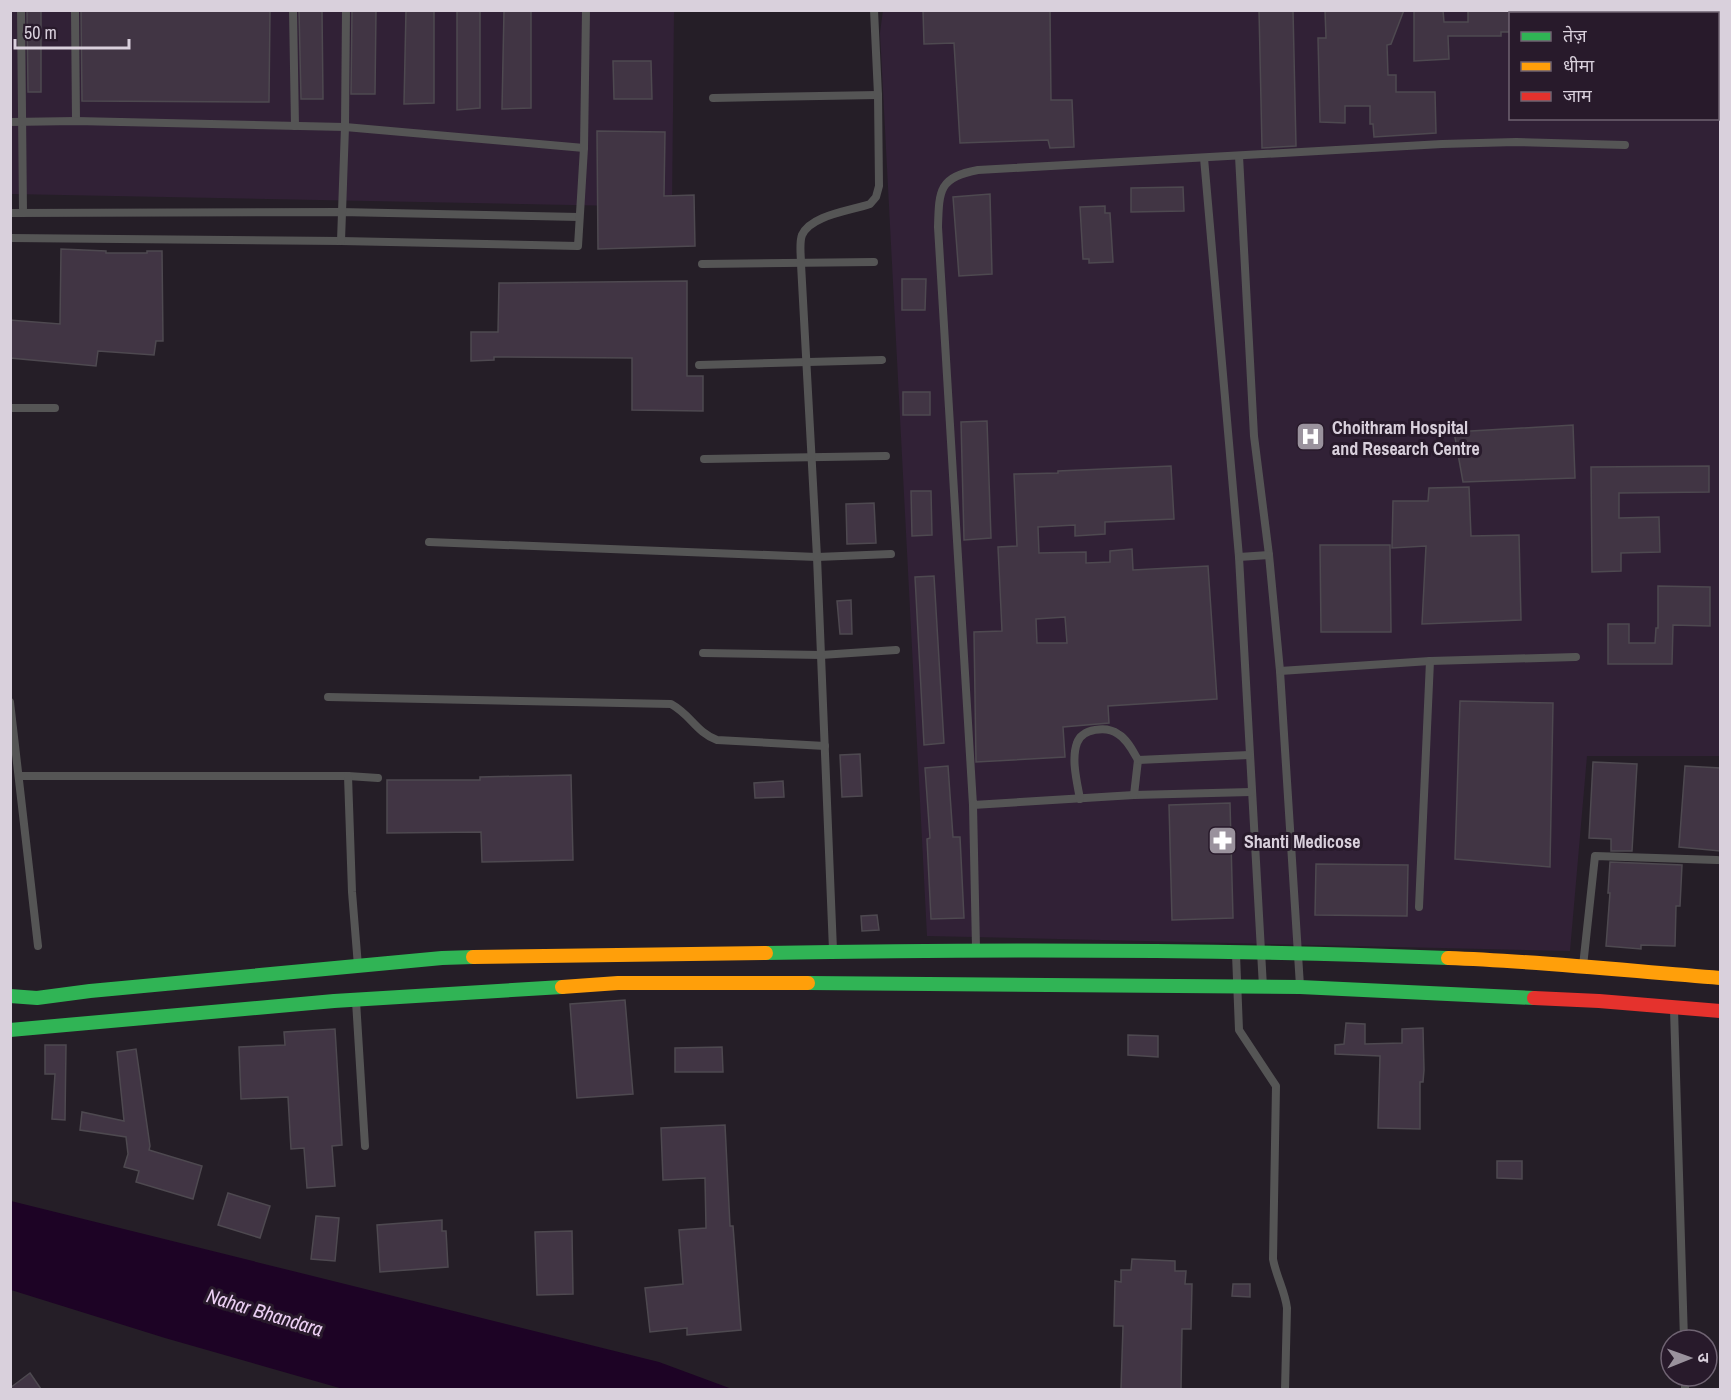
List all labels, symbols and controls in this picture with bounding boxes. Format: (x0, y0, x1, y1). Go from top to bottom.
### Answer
scale bar (15, 12, 129, 50)
legend (1509, 12, 1719, 120)
text: 50 m (24, 20, 57, 45)
text: तेज़ (1563, 23, 1587, 48)
text: धीमा (1563, 53, 1594, 78)
text: जाम (1563, 83, 1593, 108)
place label: Choithram Hospital and Research Centre (1332, 415, 1480, 461)
hospital icon: Choithram Hospital and Research Centre (1295, 421, 1327, 453)
pharmacy icon: Shanti Medicose (1207, 825, 1239, 857)
place label: Shanti Medicose (1244, 829, 1360, 854)
water label: Nahar Bhandara (204, 1281, 326, 1343)
north arrow (1659, 1328, 1719, 1388)
text: उ (1693, 1353, 1715, 1363)

